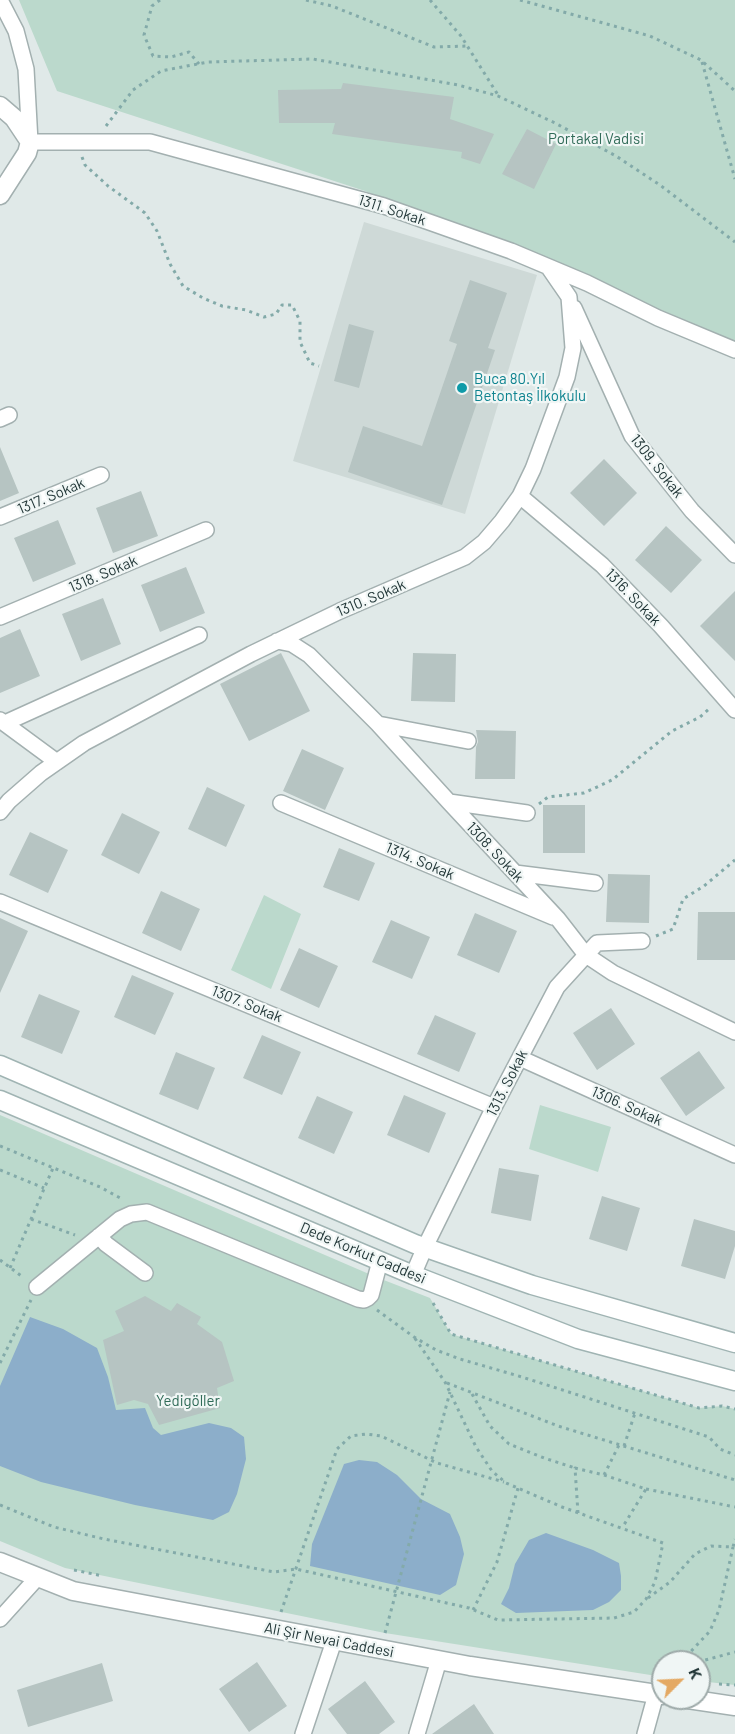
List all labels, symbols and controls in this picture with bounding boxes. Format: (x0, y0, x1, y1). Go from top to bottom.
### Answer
park label: Portakal Vadisi (548, 130, 644, 148)
street label: 1311. Sokak (356, 191, 428, 229)
place label: Buca 80.Yıl Betontaş İlkokulu (474, 370, 586, 405)
marker: Buca 80.Yıl Betontaş İlkokulu (455, 381, 469, 395)
street label: 1309. Sokak (627, 431, 687, 501)
street label: 1317. Sokak (15, 474, 87, 518)
street label: 1318. Sokak (66, 552, 140, 596)
street label: 1316. Sokak (601, 565, 665, 629)
street label: 1310. Sokak (334, 575, 408, 621)
street label: 1308. Sokak (463, 818, 527, 886)
street label: 1314. Sokak (383, 838, 457, 884)
street label: 1307. Sokak (209, 982, 285, 1026)
street label: 1313. Sokak (483, 1047, 531, 1119)
street label: 1306. Sokak (589, 1082, 665, 1130)
street label: Dede Korkut Caddesi (297, 1218, 429, 1288)
park label: Yedigöller (156, 1392, 220, 1410)
street label: Ali Şir Nevai Caddesi (263, 1619, 395, 1661)
north arrow (651, 1650, 711, 1710)
text: K (685, 1665, 707, 1682)

